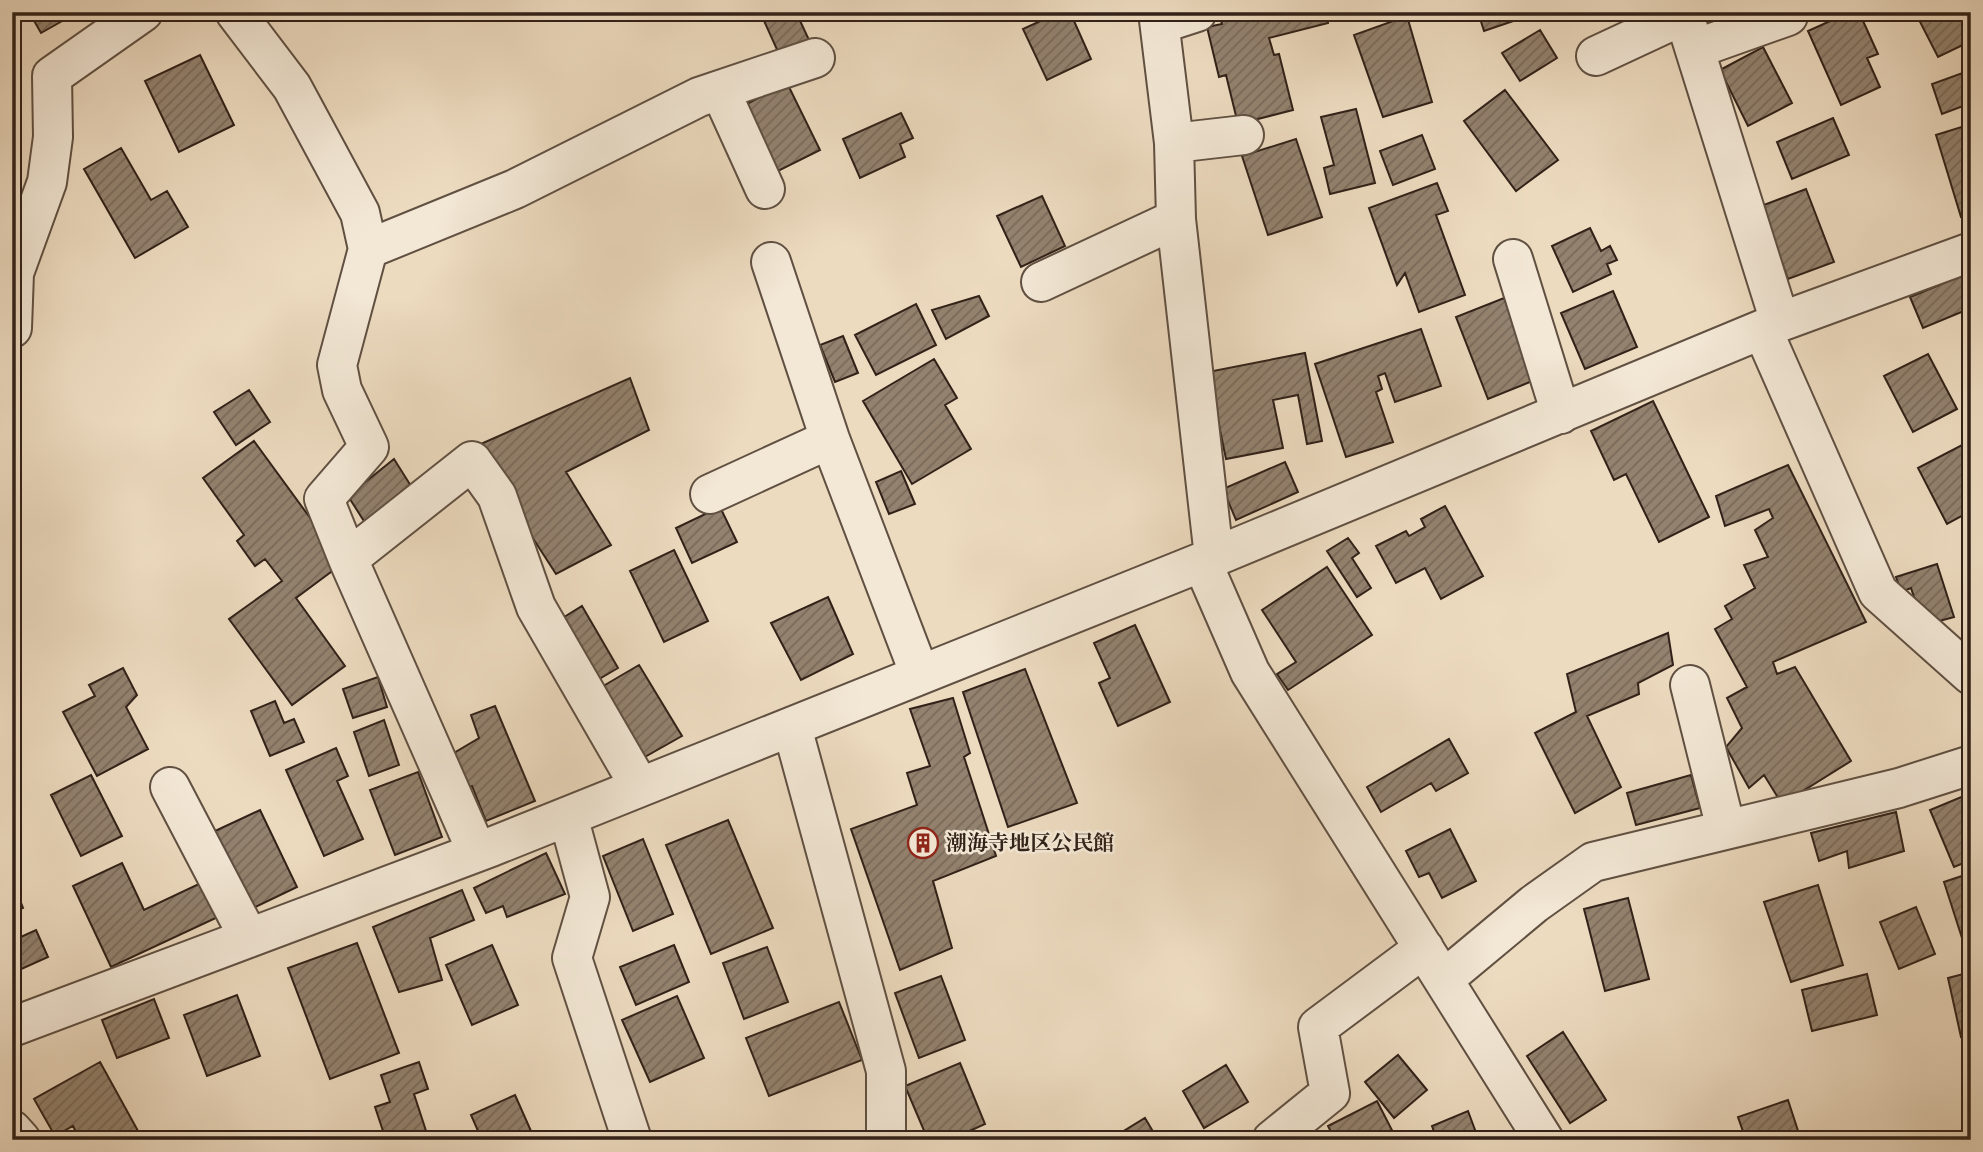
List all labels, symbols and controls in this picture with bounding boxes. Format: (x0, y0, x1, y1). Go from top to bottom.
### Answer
building icon: 潮海寺地区公民館 (906, 826, 940, 860)
place label: 潮海寺地区公民館 (946, 831, 1114, 855)

